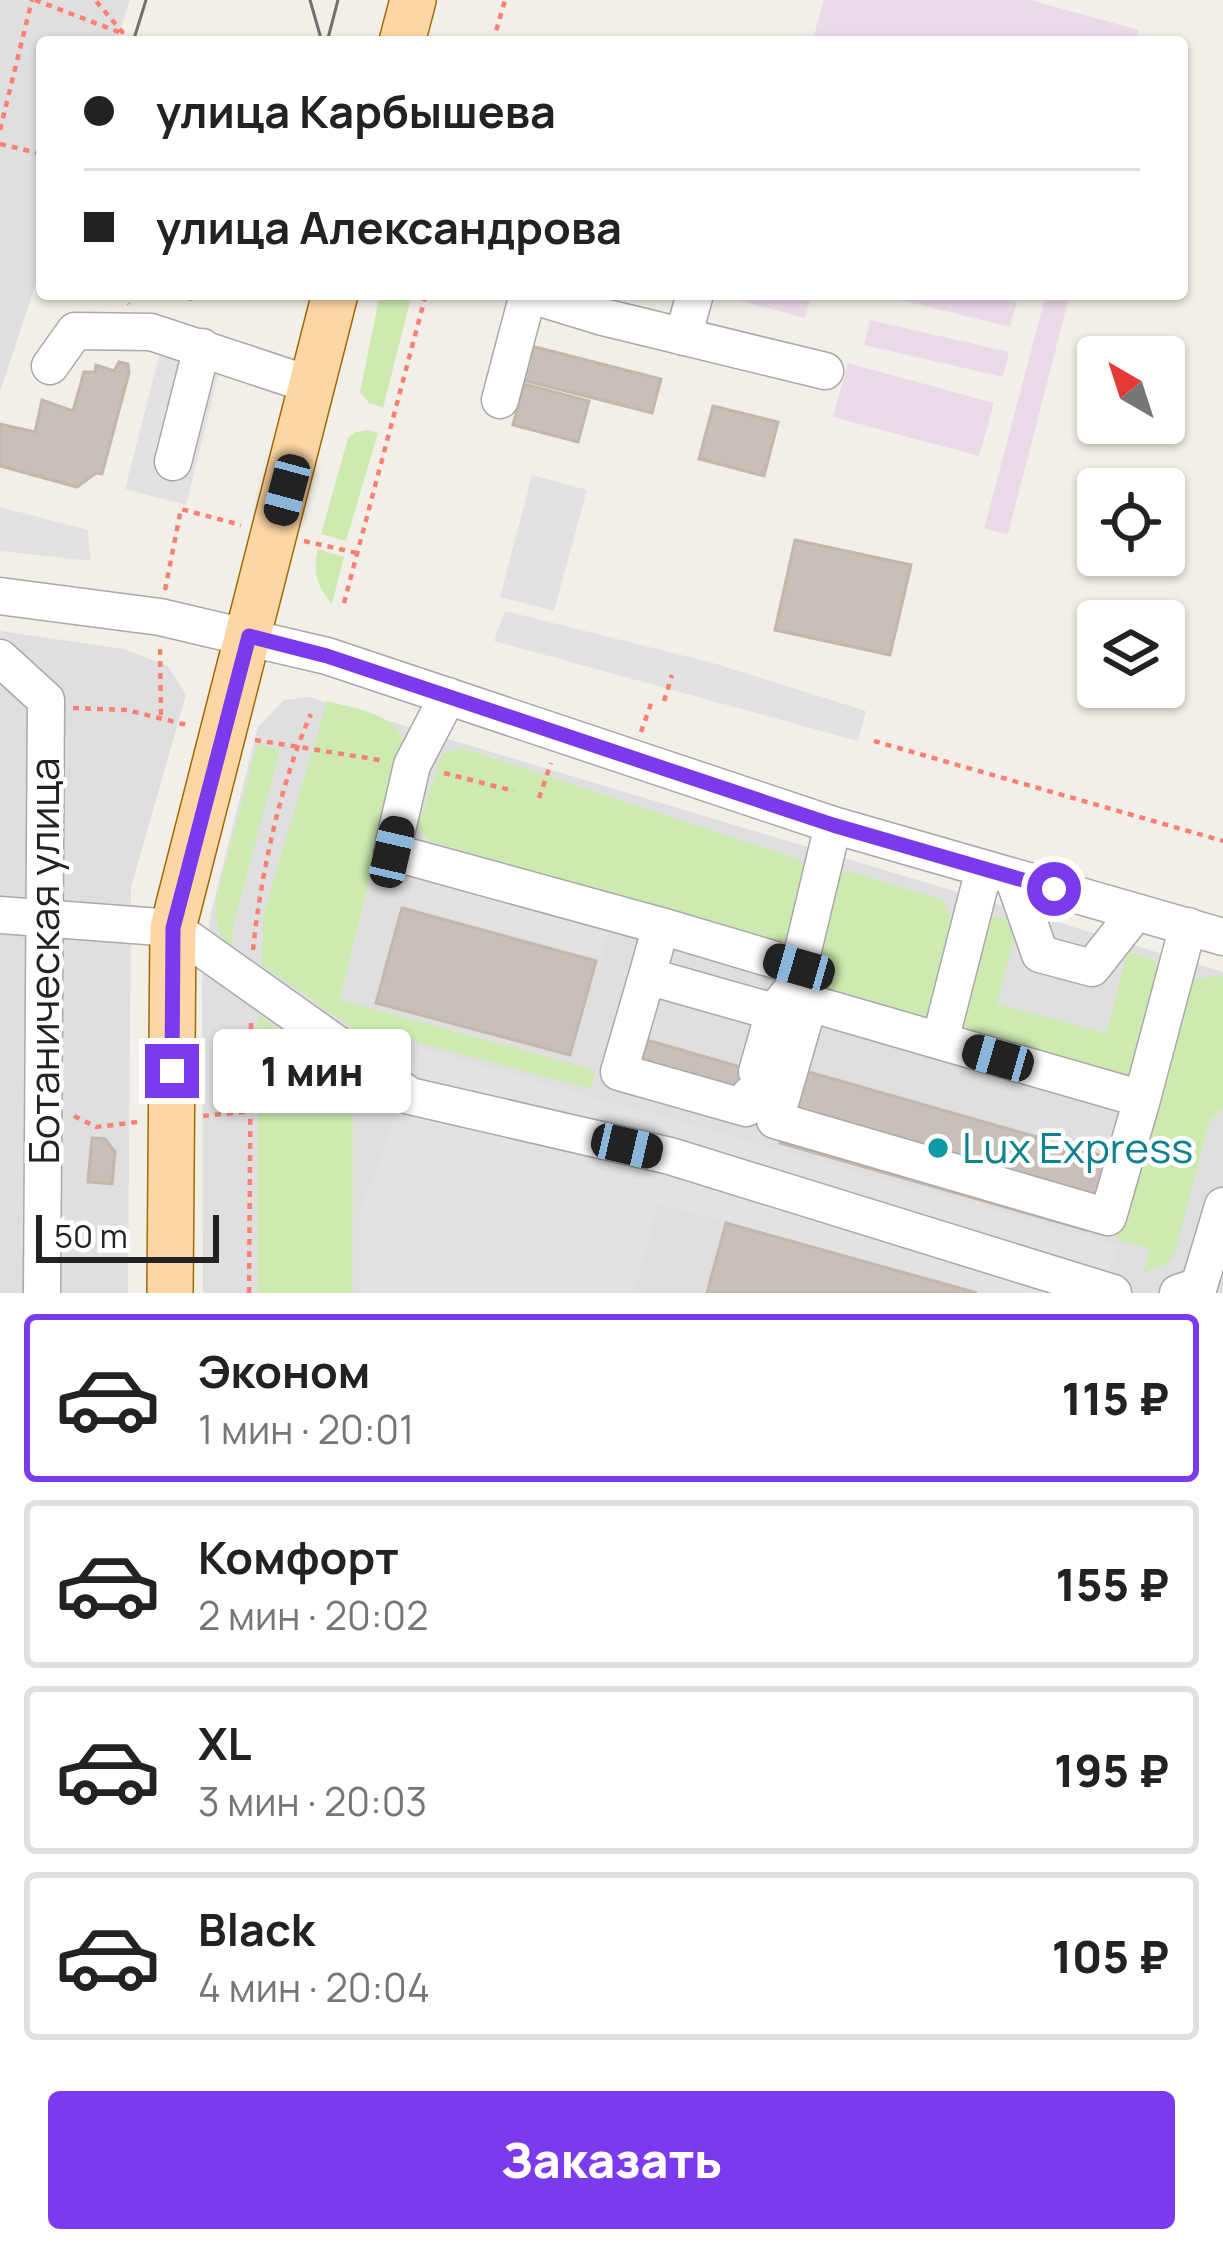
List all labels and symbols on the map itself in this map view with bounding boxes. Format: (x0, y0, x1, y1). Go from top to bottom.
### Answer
north arrow (1077, 336, 1185, 444)
car (260, 451, 314, 529)
street label: Ботаническая улица (14, 757, 72, 1165)
car (366, 813, 418, 891)
route start (1027, 862, 1081, 916)
car (759, 940, 839, 994)
callout: 1 мин (214, 1029, 412, 1113)
car (958, 1031, 1038, 1085)
route end (145, 1044, 199, 1098)
place label: Lux Express (962, 1118, 1193, 1176)
car (588, 1120, 666, 1172)
marker: Lux Express (925, 1135, 951, 1161)
scale bar (36, 1209, 219, 1262)

